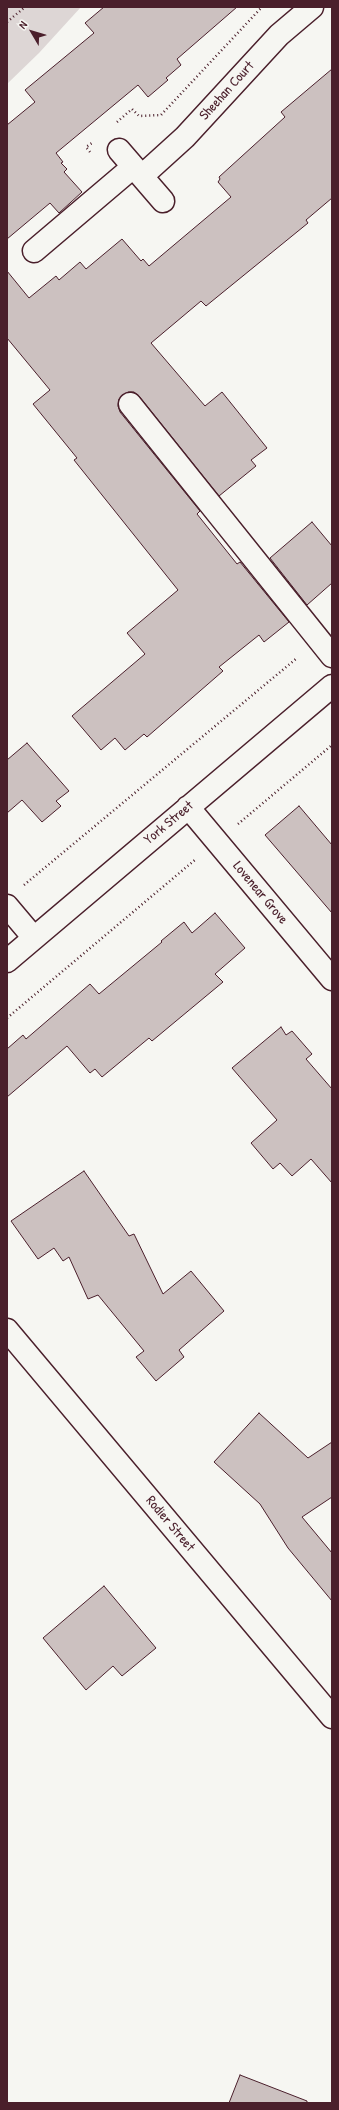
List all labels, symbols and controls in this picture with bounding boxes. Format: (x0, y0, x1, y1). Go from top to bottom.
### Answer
north arrow (12, 12, 52, 52)
text: N (15, 18, 30, 31)
street label: Sheehan Court (196, 58, 258, 124)
street label: York Street (141, 798, 197, 848)
street label: Lovenear Grove (229, 858, 291, 928)
street label: Rodier Street (142, 1493, 198, 1555)

